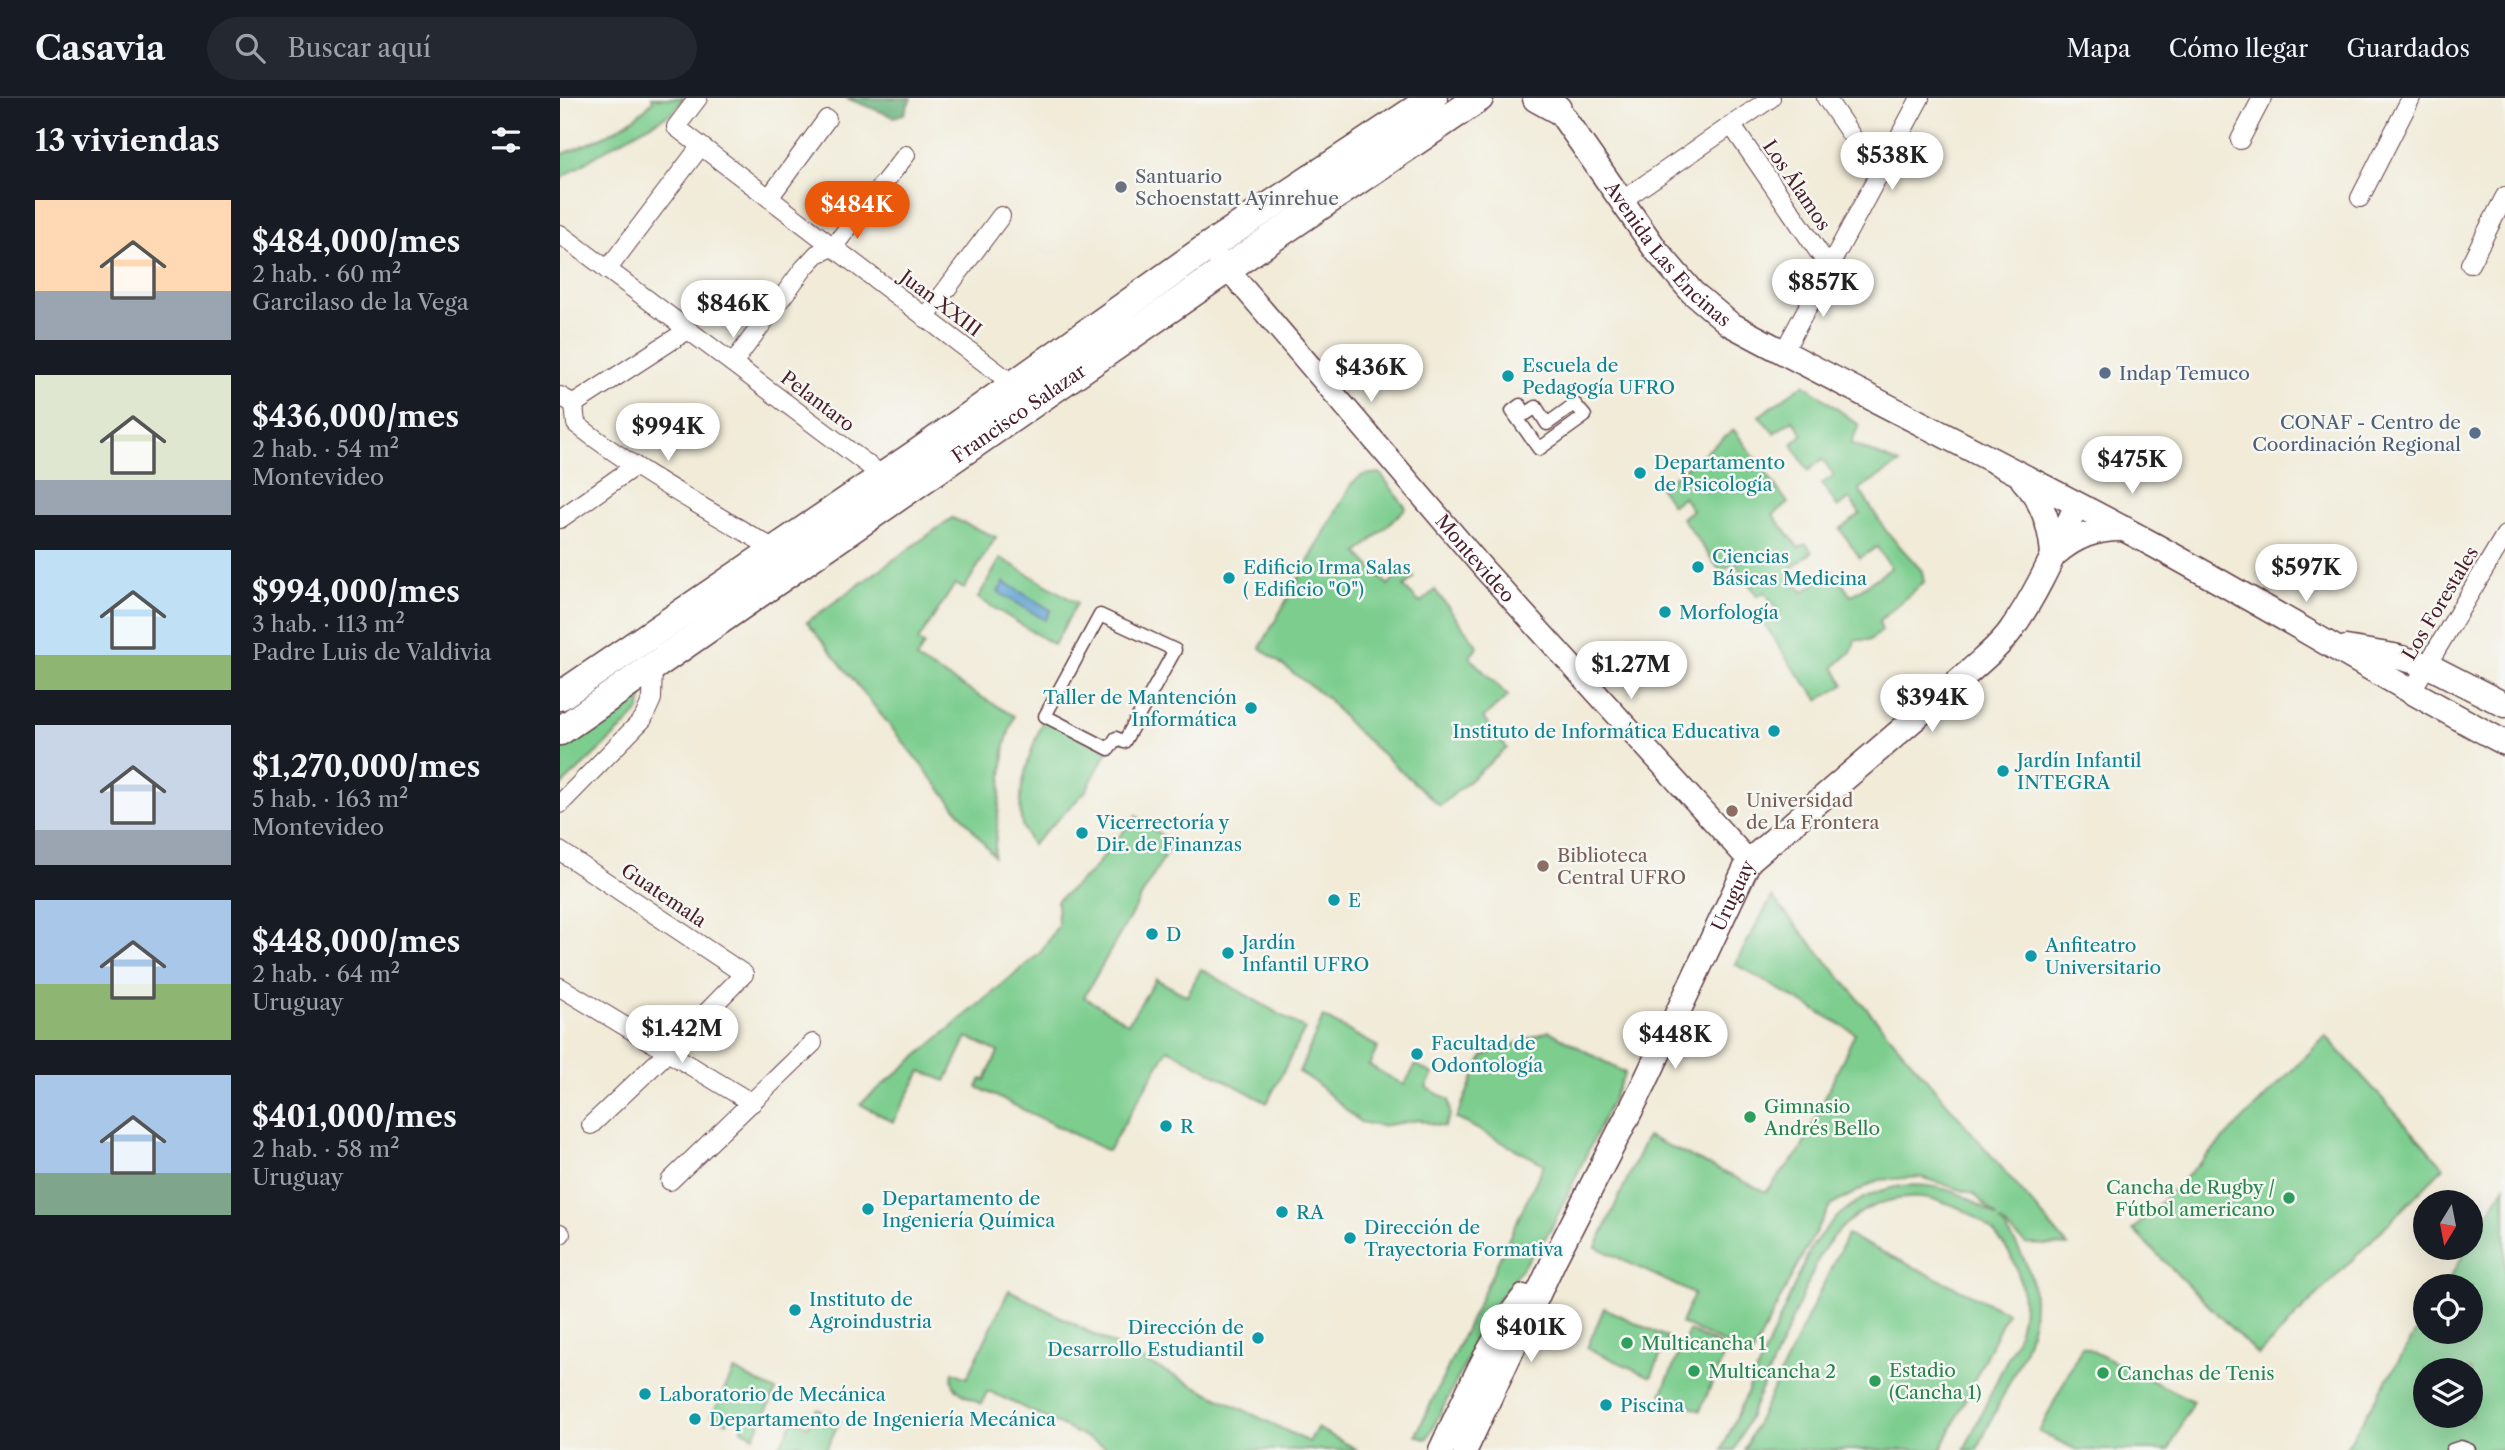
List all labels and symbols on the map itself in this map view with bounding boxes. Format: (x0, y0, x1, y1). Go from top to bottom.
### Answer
pin: $538K (1843, 132, 1941, 192)
street label: Los Álamos (1758, 136, 1835, 235)
place label: Santuario Schoenstatt Ayinrehue (1135, 165, 1339, 210)
street label: Avenida Las Encinas (1599, 176, 1735, 332)
marker: Santuario Schoenstatt Ayinrehue (1113, 179, 1129, 195)
pin: $484K (808, 181, 906, 241)
pin: $857K (1774, 260, 1872, 319)
street label: Juan XXIII (893, 263, 986, 342)
pin: $846K (684, 280, 782, 340)
pin: $436K (1322, 344, 1420, 404)
place label: Escuela de Pedagogía UFRO (1522, 354, 1675, 399)
street label: Francisco Salazar (948, 359, 1090, 468)
place label: Indap Temuco (2119, 362, 2250, 385)
marker: Indap Temuco (2097, 365, 2113, 381)
street label: Pelantaro (776, 366, 859, 437)
marker: Escuela de Pedagogía UFRO (1500, 368, 1516, 384)
pin: $994K (619, 404, 717, 463)
place label: CONAF - Centro de Coordinación Regional (2252, 411, 2461, 456)
marker: CONAF - Centro de Coordinación Regional (2467, 425, 2483, 441)
pin: $475K (2083, 436, 2181, 496)
place label: Departamento de Psicología (1654, 451, 1785, 496)
marker: Departamento de Psicología (1632, 465, 1648, 481)
street label: Montevideo (1430, 510, 1520, 607)
street label: Los Forestales (2397, 542, 2483, 664)
place label: Ciencias Básicas Medicina (1712, 545, 1867, 590)
pin: $597K (2257, 545, 2355, 604)
place label: Edificio Irma Salas ( Edificio "O") (1243, 556, 1411, 601)
marker: Ciencias Básicas Medicina (1690, 559, 1706, 575)
marker: Edificio Irma Salas ( Edificio "O") (1221, 570, 1237, 586)
place label: Morfología (1679, 601, 1779, 624)
marker: Morfología (1657, 604, 1673, 620)
pin: $1.27M (1574, 642, 1688, 701)
pin: $394K (1883, 674, 1981, 734)
place label: Taller de Mantención Informática (1043, 686, 1237, 731)
marker: Taller de Mantención Informática (1243, 700, 1259, 716)
place label: Instituto de Informática Educativa (1452, 720, 1760, 743)
marker: Instituto de Informática Educativa (1766, 723, 1782, 739)
place label: Jardín Infantil INTEGRA (2014, 749, 2142, 794)
marker: Jardín Infantil INTEGRA (1995, 763, 2011, 779)
place label: Universidad de La Frontera (1746, 789, 1879, 834)
marker: Universidad de La Frontera (1724, 803, 1740, 819)
place label: Vicerrectoría y Dir. de Finanzas (1095, 811, 1242, 856)
marker: Vicerrectoría y Dir. de Finanzas (1074, 825, 1090, 841)
place label: Biblioteca Central UFRO (1557, 844, 1686, 889)
street label: Uruguay (1707, 856, 1760, 935)
marker: Biblioteca Central UFRO (1535, 858, 1551, 874)
street label: Guatemala (617, 859, 711, 932)
place label: E (1348, 889, 1361, 912)
marker: E (1326, 892, 1342, 908)
place label: D (1166, 923, 1181, 946)
marker: D (1144, 926, 1160, 942)
place label: Jardín Infantil UFRO (1239, 931, 1369, 976)
place label: Anfiteatro Universitario (2044, 934, 2161, 979)
marker: Jardín Infantil UFRO (1220, 945, 1236, 961)
marker: Anfiteatro Universitario (2023, 948, 2039, 964)
pin: $1.42M (625, 1006, 739, 1065)
pin: $448K (1626, 1012, 1724, 1071)
place label: Facultad de Odontología (1431, 1032, 1543, 1077)
marker: Facultad de Odontología (1409, 1046, 1425, 1062)
place label: Gimnasio Andrés Bello (1763, 1095, 1880, 1140)
marker: Gimnasio Andrés Bello (1742, 1109, 1758, 1125)
place label: R (1180, 1115, 1195, 1138)
marker: R (1158, 1118, 1174, 1134)
place label: Cancha de Rugby / Fútbol americano (2106, 1176, 2275, 1221)
place label: Departamento de Ingeniería Química (882, 1187, 1055, 1232)
marker: Cancha de Rugby / Fútbol americano (2281, 1190, 2297, 1206)
north arrow (2413, 1190, 2483, 1260)
marker: Departamento de Ingeniería Química (860, 1201, 876, 1217)
place label: RA (1296, 1201, 1325, 1224)
marker: RA (1274, 1204, 1290, 1220)
place label: Dirección de Trayectoria Formativa (1364, 1216, 1563, 1261)
marker: Dirección de Trayectoria Formativa (1342, 1230, 1358, 1246)
place label: Instituto de Agroindustria (808, 1288, 932, 1333)
marker: Instituto de Agroindustria (787, 1302, 803, 1318)
pin: $401K (1482, 1304, 1580, 1364)
place label: Dirección de Desarrollo Estudiantil (1047, 1316, 1244, 1361)
marker: Dirección de Desarrollo Estudiantil (1250, 1330, 1266, 1346)
place label: Multicancha 1 (1641, 1332, 1766, 1355)
marker: Multicancha 1 (1619, 1335, 1635, 1351)
place label: Estadio (Cancha 1) (1889, 1359, 1981, 1404)
place label: Multicancha 2 (1708, 1360, 1836, 1383)
place label: Canchas de Tenis (2117, 1362, 2275, 1385)
marker: Multicancha 2 (1686, 1363, 1702, 1379)
marker: Canchas de Tenis (2095, 1365, 2111, 1381)
marker: Estadio (Cancha 1) (1867, 1373, 1883, 1389)
place label: Laboratorio de Mecánica (659, 1383, 886, 1406)
marker: Laboratorio de Mecánica (637, 1386, 653, 1402)
place label: Piscina (1620, 1394, 1684, 1417)
marker: Piscina (1598, 1397, 1614, 1413)
place label: Departamento de Ingeniería Mecánica (709, 1408, 1056, 1431)
marker: Departamento de Ingeniería Mecánica (687, 1411, 703, 1427)

